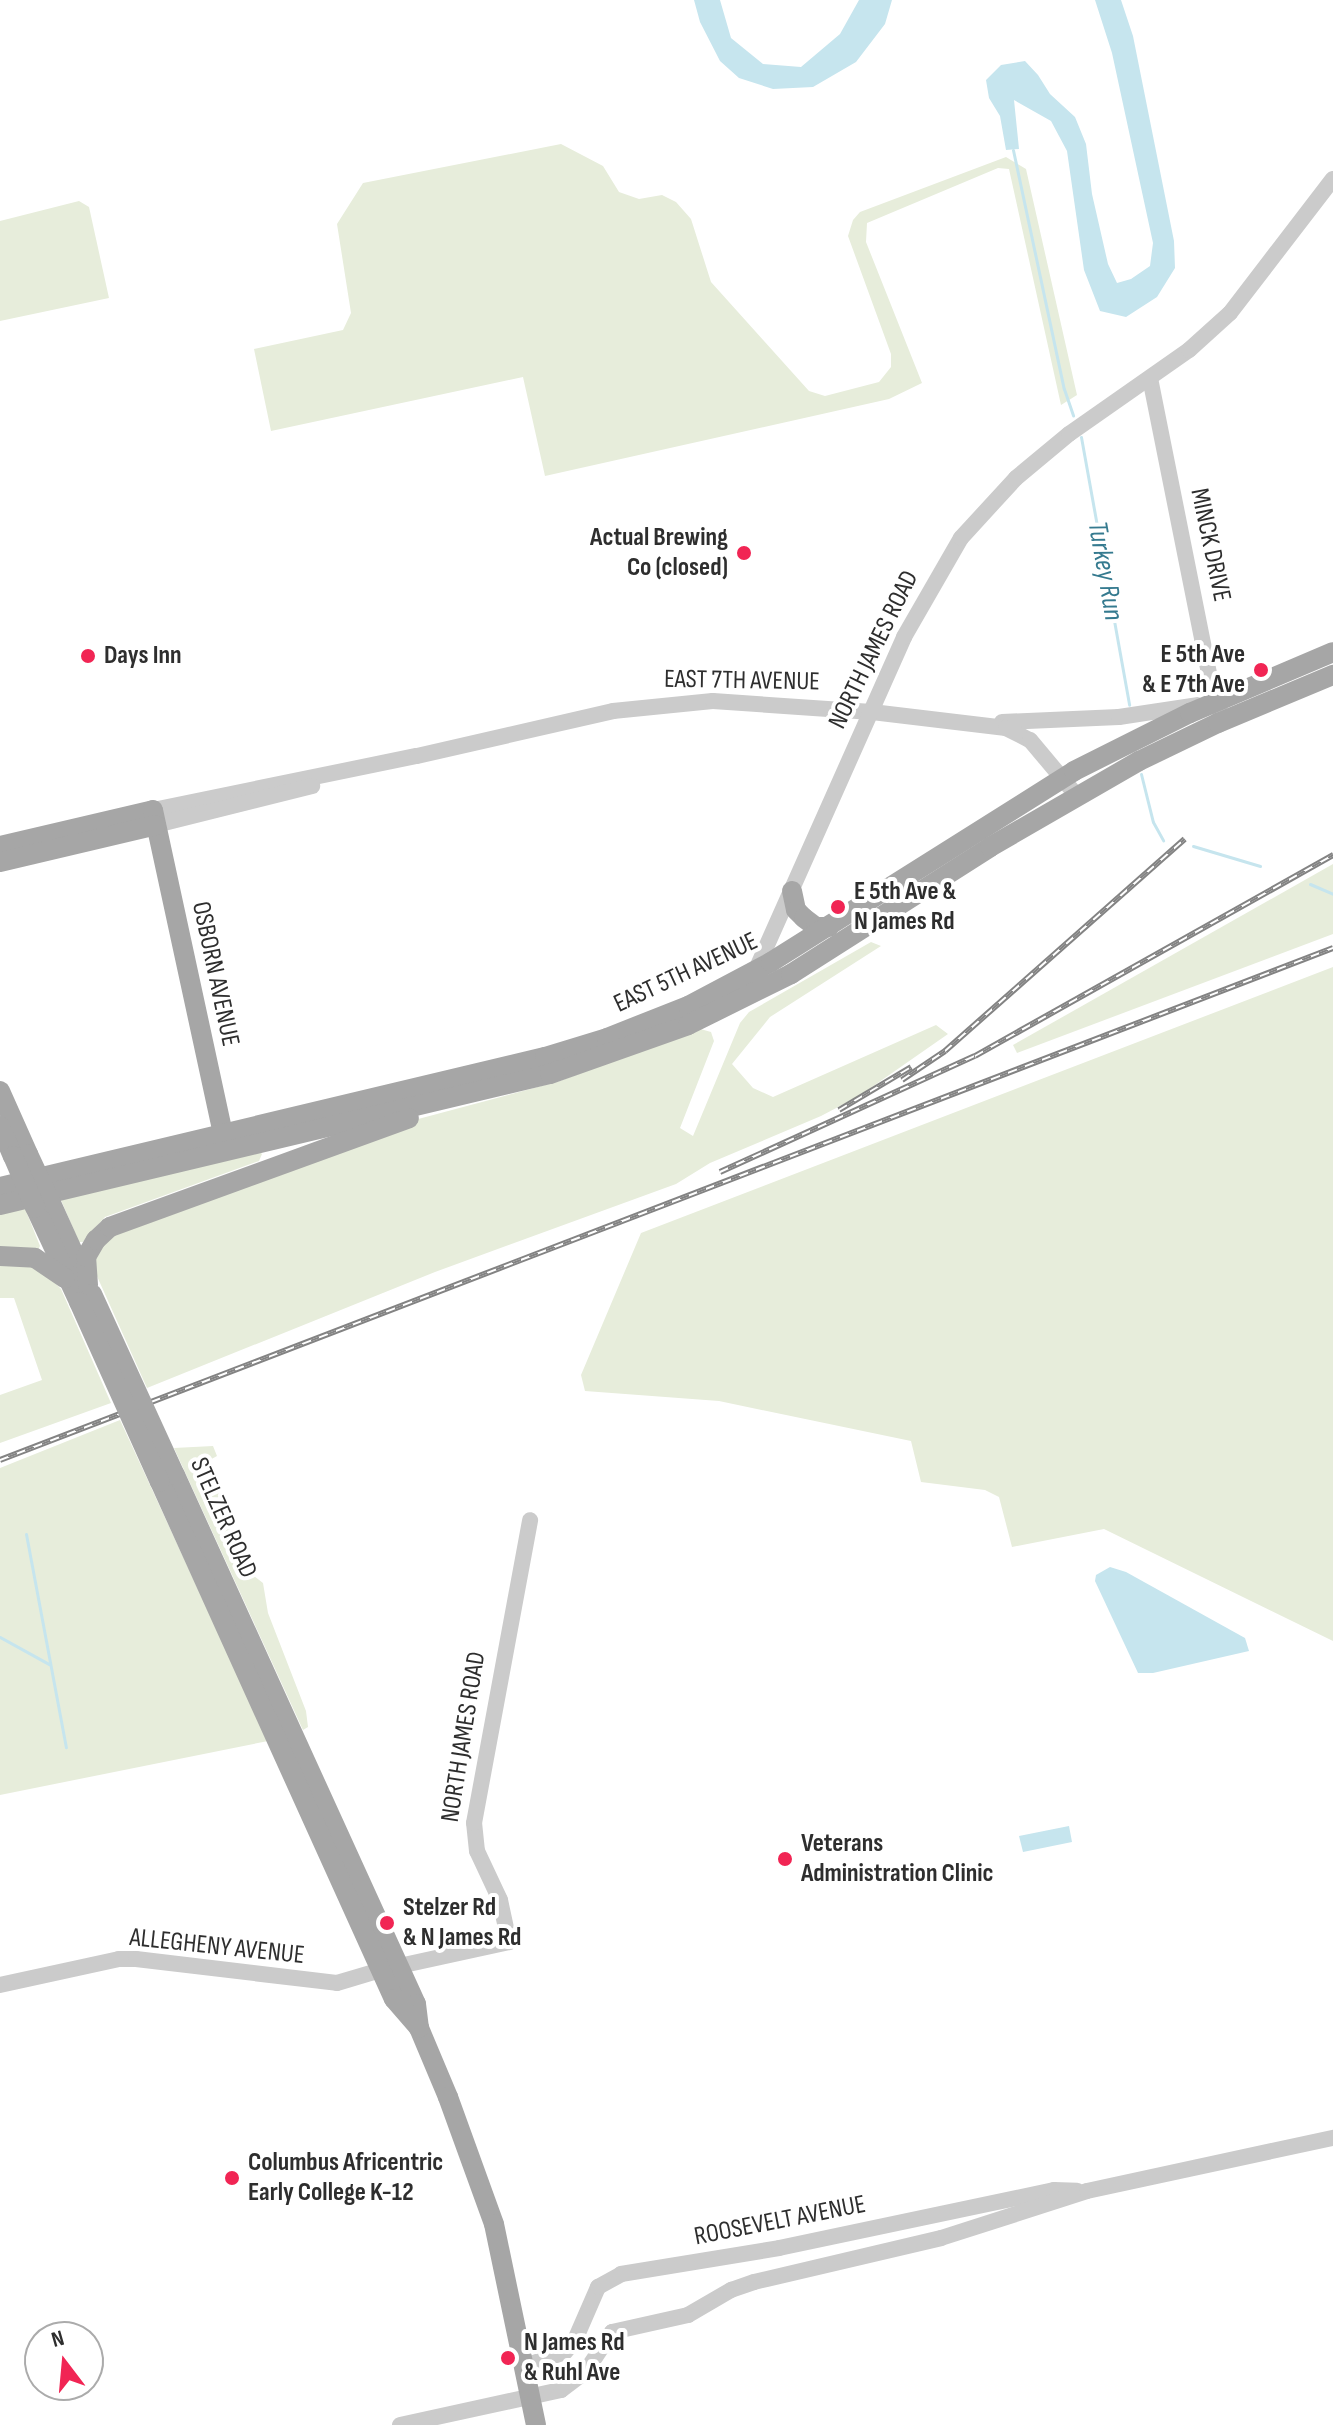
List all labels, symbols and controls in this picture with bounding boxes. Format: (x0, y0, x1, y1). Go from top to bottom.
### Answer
street label: MINCK DRIVE (1183, 486, 1237, 604)
water label: Turkey Run (1080, 519, 1130, 623)
place label: Actual Brewing Co (closed) (590, 522, 728, 584)
marker: Actual Brewing Co (closed) (735, 544, 753, 562)
street label: NORTH JAMES ROAD (822, 566, 926, 734)
place label: E 5th Ave & E 7th Ave (1142, 639, 1245, 700)
place label: Days Inn (104, 640, 182, 672)
marker: Days Inn (79, 647, 97, 665)
marker: E 5th Ave & E 7th Ave (1252, 661, 1270, 679)
street label: EAST 7TH AVENUE (664, 664, 820, 698)
place label: E 5th Ave & N James Rd (854, 876, 956, 938)
marker: E 5th Ave & N James Rd (829, 898, 847, 916)
street label: OSBORN AVENUE (184, 899, 246, 1049)
street label: EAST 5TH AVENUE (609, 926, 763, 1020)
street label: STELZER ROAD (183, 1453, 263, 1583)
street label: NORTH JAMES ROAD (435, 1650, 493, 1824)
place label: Veterans Administration Clinic (801, 1828, 994, 1890)
marker: Veterans Administration Clinic (776, 1850, 794, 1868)
place label: Stelzer Rd & N James Rd (403, 1892, 521, 1954)
marker: Stelzer Rd & N James Rd (378, 1914, 396, 1932)
street label: ALLEGHENY AVENUE (128, 1922, 306, 1972)
place label: Columbus Africentric Early College K-12 (248, 2147, 443, 2208)
marker: Columbus Africentric Early College K-12 (223, 2169, 241, 2187)
street label: ROOSEVELT AVENUE (692, 2189, 868, 2253)
north arrow (24, 2321, 104, 2401)
text: N (48, 2325, 67, 2354)
place label: N James Rd & Ruhl Ave (524, 2327, 625, 2388)
marker: N James Rd & Ruhl Ave (499, 2349, 517, 2367)

